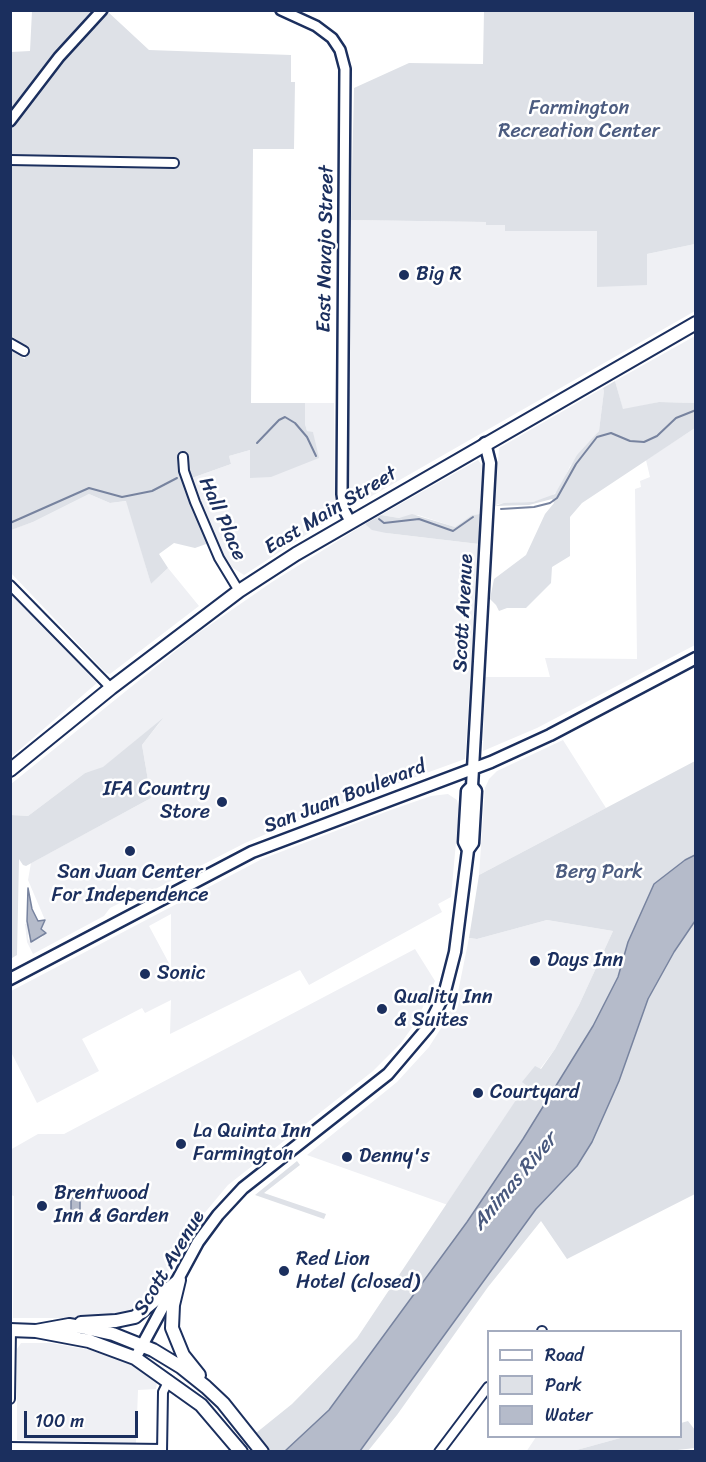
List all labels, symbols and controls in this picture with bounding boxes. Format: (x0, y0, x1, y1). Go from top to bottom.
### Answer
park label: Farmington Recreation Center (498, 97, 660, 144)
street label: East Navajo Street (313, 165, 339, 333)
place label: Big R (416, 263, 462, 287)
marker: Big R (397, 268, 411, 282)
street label: East Main Street (260, 462, 402, 560)
street label: Hall Place (193, 473, 251, 565)
street label: Scott Avenue (449, 553, 479, 673)
street label: San Juan Boulevard (261, 755, 429, 839)
place label: IFA Country Store (103, 778, 210, 825)
marker: IFA Country Store (215, 795, 229, 809)
marker: San Juan Center For Independence (123, 844, 137, 858)
place label: San Juan Center For Independence (52, 861, 208, 908)
park label: Berg Park (555, 861, 643, 885)
place label: Days Inn (547, 949, 623, 973)
marker: Days Inn (528, 954, 542, 968)
place label: Sonic (157, 962, 206, 986)
marker: Sonic (138, 967, 152, 981)
place label: Quality Inn & Suites (394, 986, 493, 1033)
marker: Quality Inn & Suites (375, 1002, 389, 1016)
place label: Courtyard (490, 1081, 579, 1105)
marker: Courtyard (471, 1086, 485, 1100)
place label: La Quinta Inn Farmington (193, 1120, 311, 1167)
water label: Animas River (467, 1128, 563, 1236)
marker: La Quinta Inn Farmington (174, 1137, 188, 1151)
place label: Denny's (359, 1145, 430, 1169)
marker: Denny's (340, 1150, 354, 1164)
place label: Brentwood Inn & Garden (54, 1182, 169, 1229)
marker: Brentwood Inn & Garden (35, 1199, 49, 1213)
street label: Scott Avenue (129, 1206, 211, 1320)
place label: Red Lion Hotel (closed) (296, 1248, 419, 1295)
marker: Red Lion Hotel (closed) (277, 1264, 291, 1278)
legend (487, 1330, 682, 1438)
text: Road (545, 1339, 584, 1371)
text: Park (545, 1369, 582, 1401)
scale bar (27, 1399, 141, 1437)
text: Water (545, 1399, 592, 1431)
text: 100 m (35, 1405, 84, 1437)

